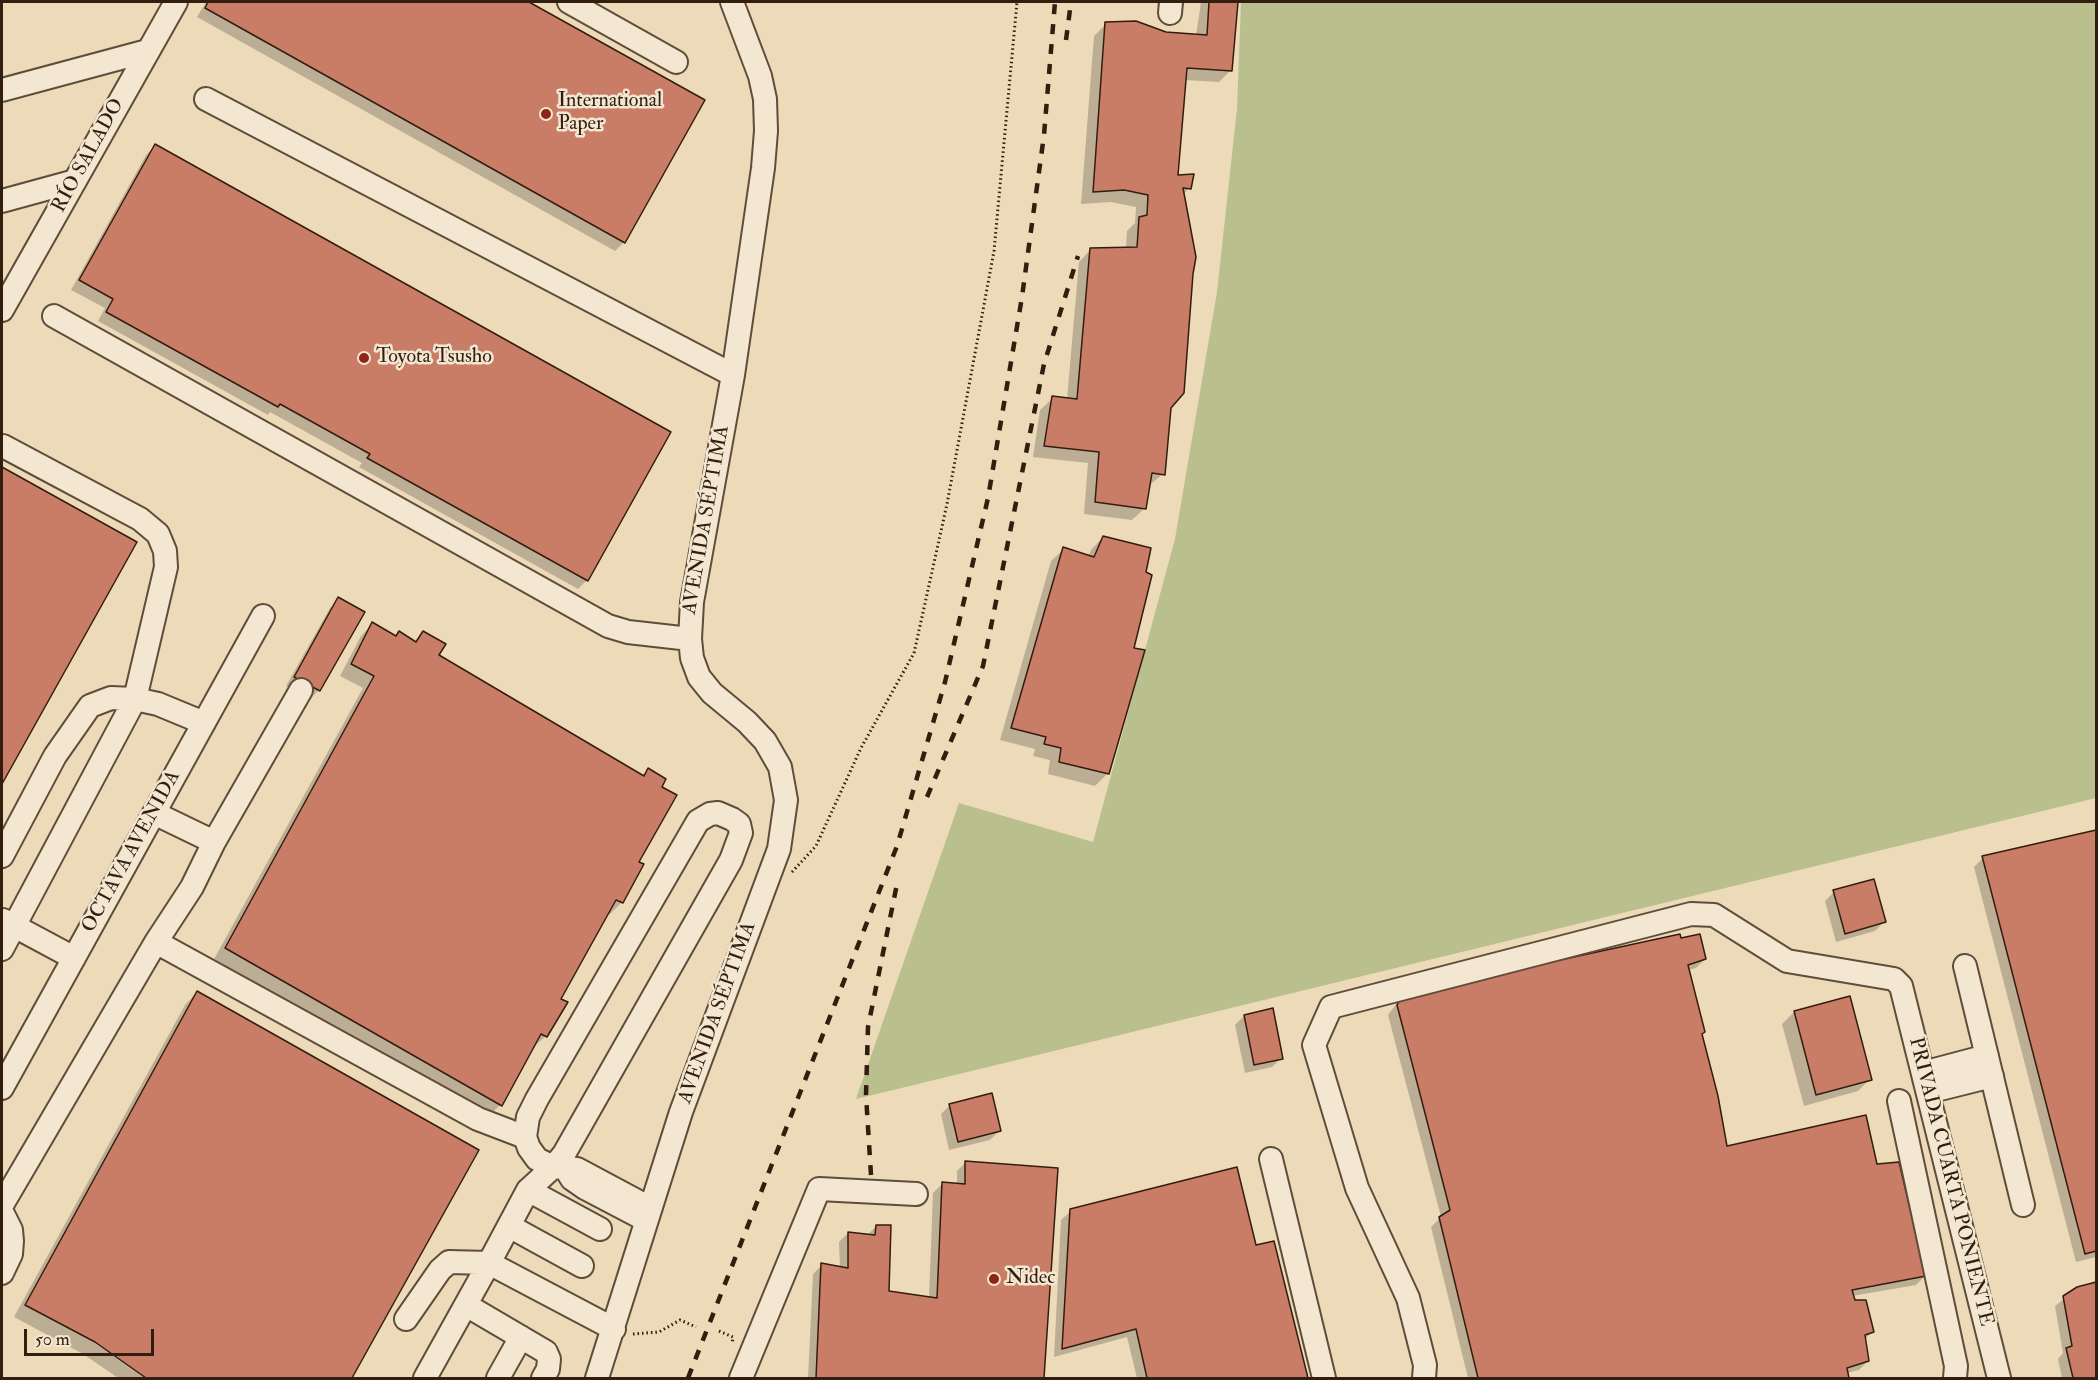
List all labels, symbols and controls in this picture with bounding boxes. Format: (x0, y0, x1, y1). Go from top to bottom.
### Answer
place label: International Paper (558, 90, 662, 137)
street label: RÍO SALADO (48, 95, 130, 217)
marker: International Paper (539, 107, 553, 121)
place label: Toyota Tsusho (376, 346, 492, 370)
marker: Toyota Tsusho (357, 351, 371, 365)
street label: AVENIDA SÉPTIMA (679, 424, 735, 616)
street label: OCTAVA AVENIDA (78, 767, 186, 937)
street label: AVENIDA SÉPTIMA (674, 919, 762, 1107)
street label: PRIVADA CUARTA PONIENTE (1902, 1035, 1998, 1329)
place label: Nidec (1006, 1267, 1055, 1291)
marker: Nidec (987, 1272, 1001, 1286)
scale bar (27, 1317, 158, 1355)
text: 50 m (35, 1328, 70, 1351)

